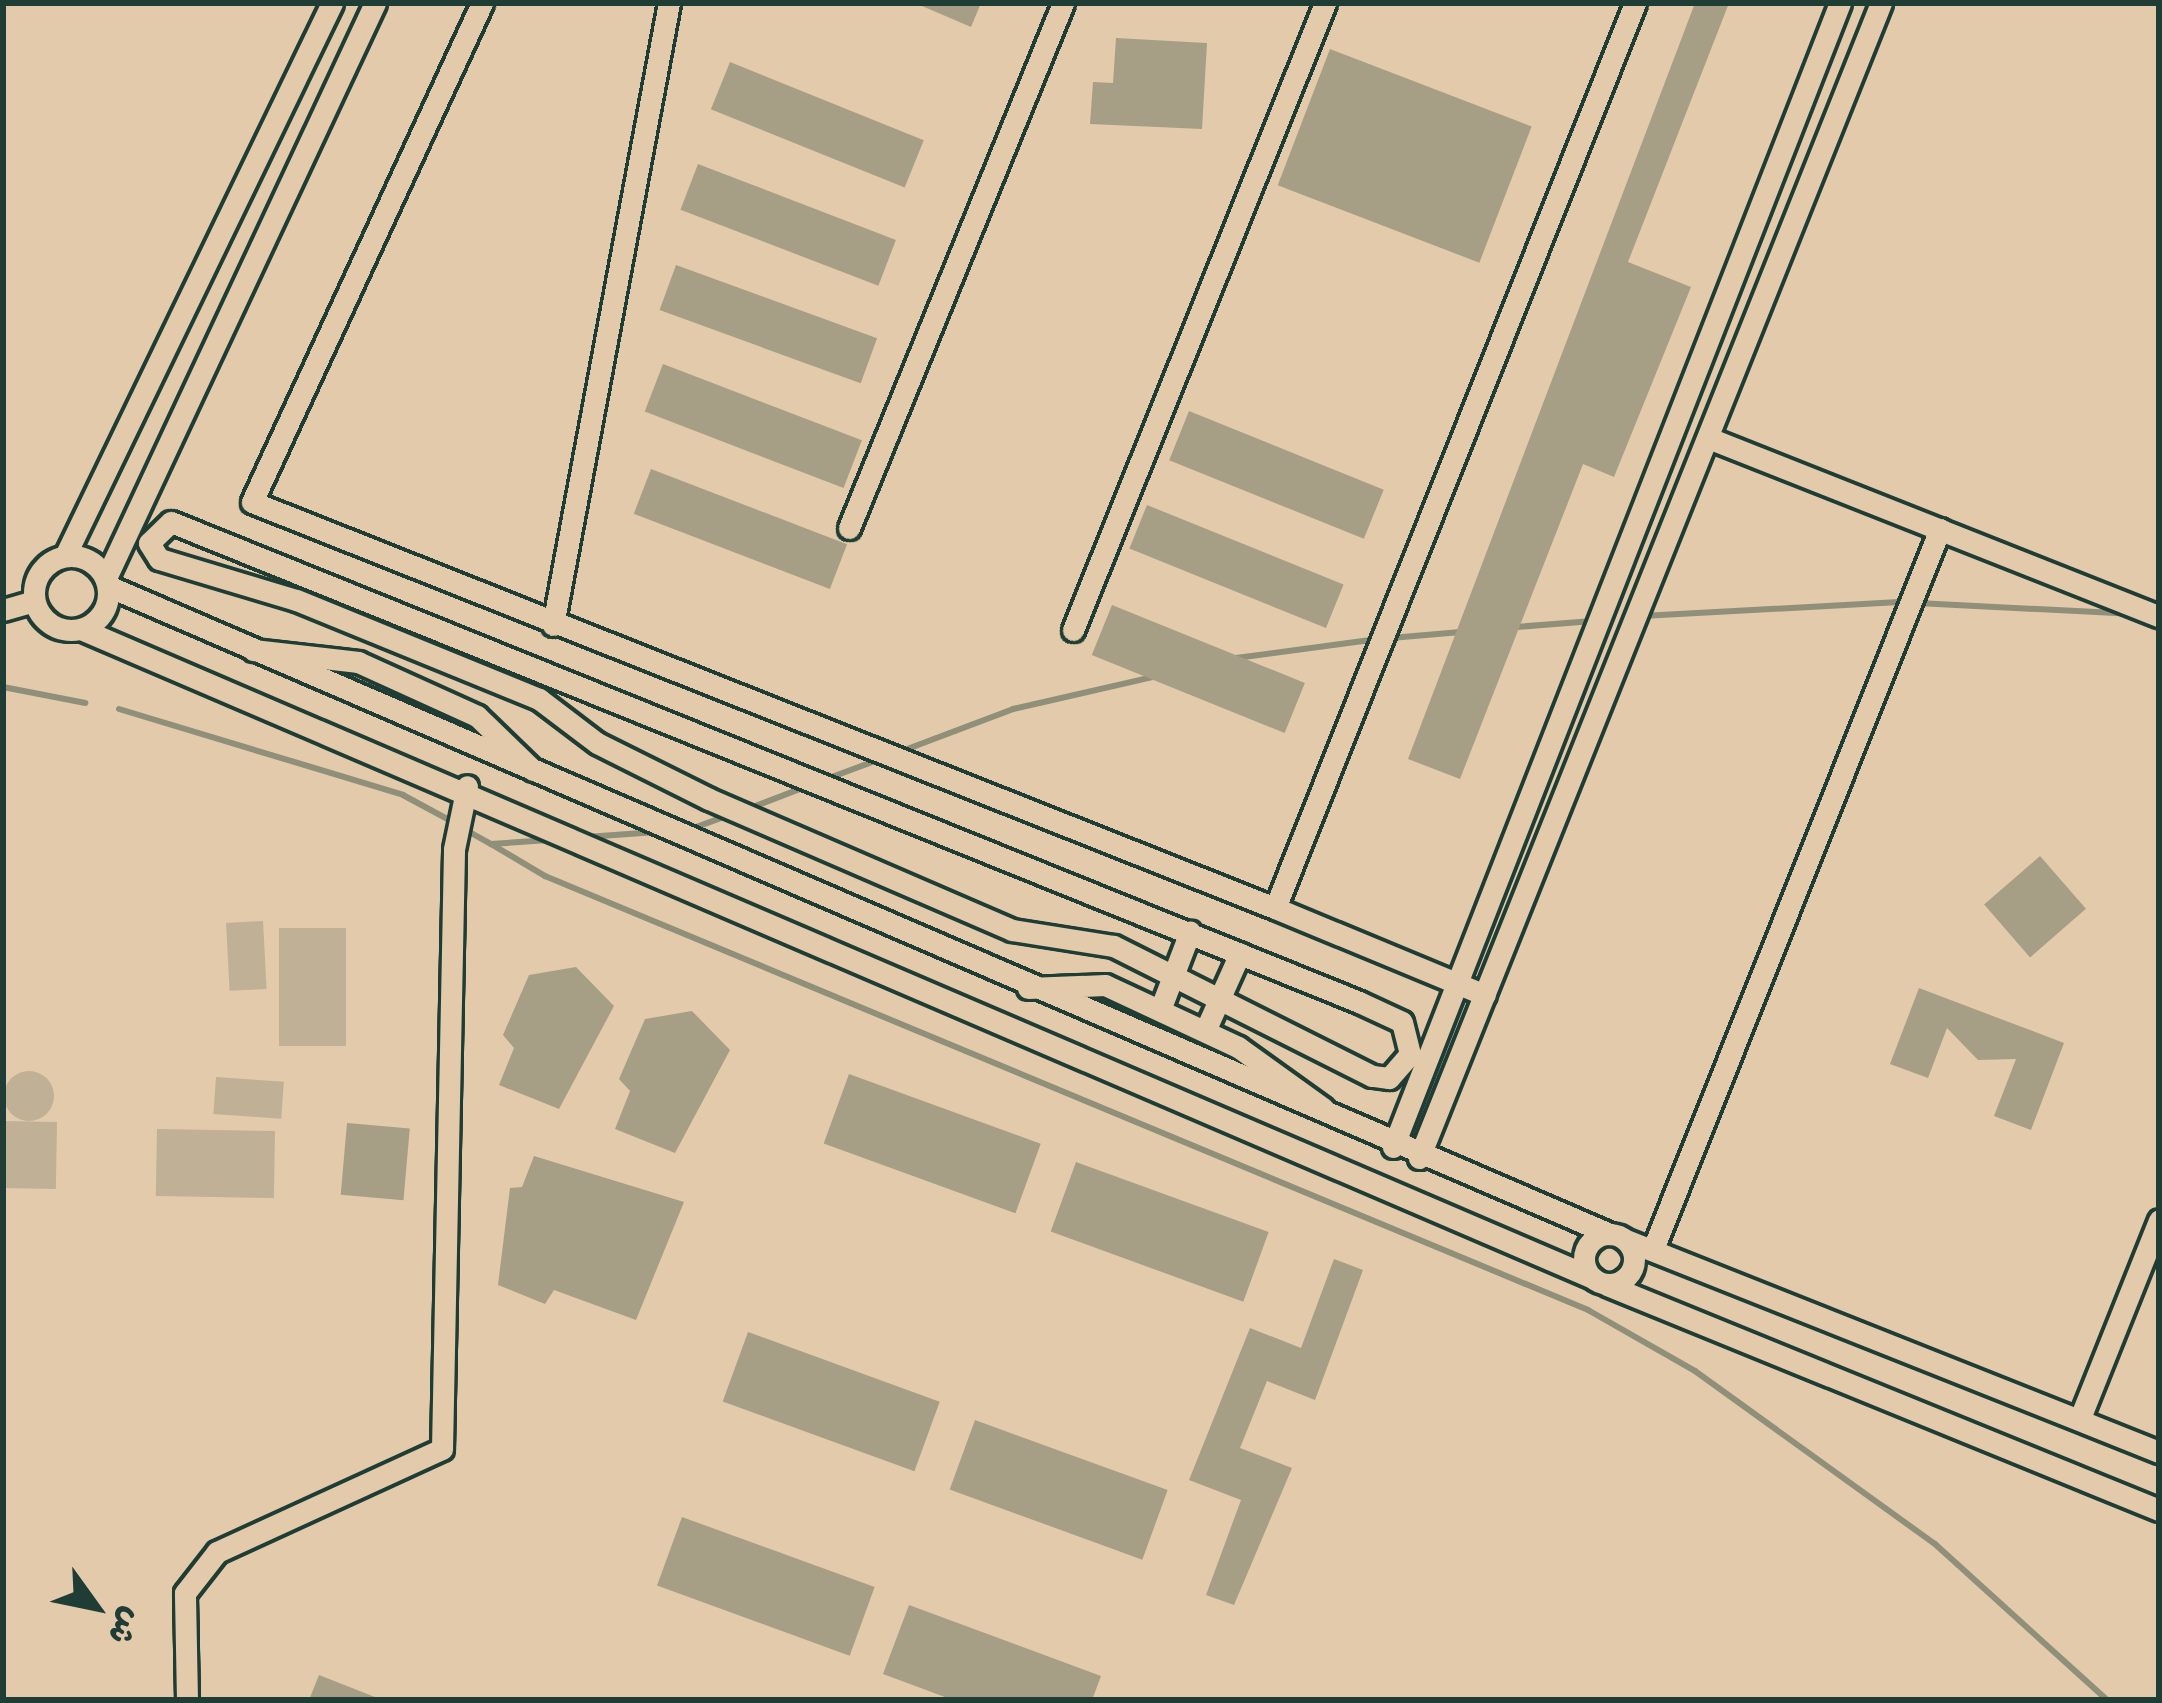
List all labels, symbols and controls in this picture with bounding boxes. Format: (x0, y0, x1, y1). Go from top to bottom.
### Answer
north arrow (36, 1547, 156, 1667)
text: ش (98, 1599, 155, 1654)

